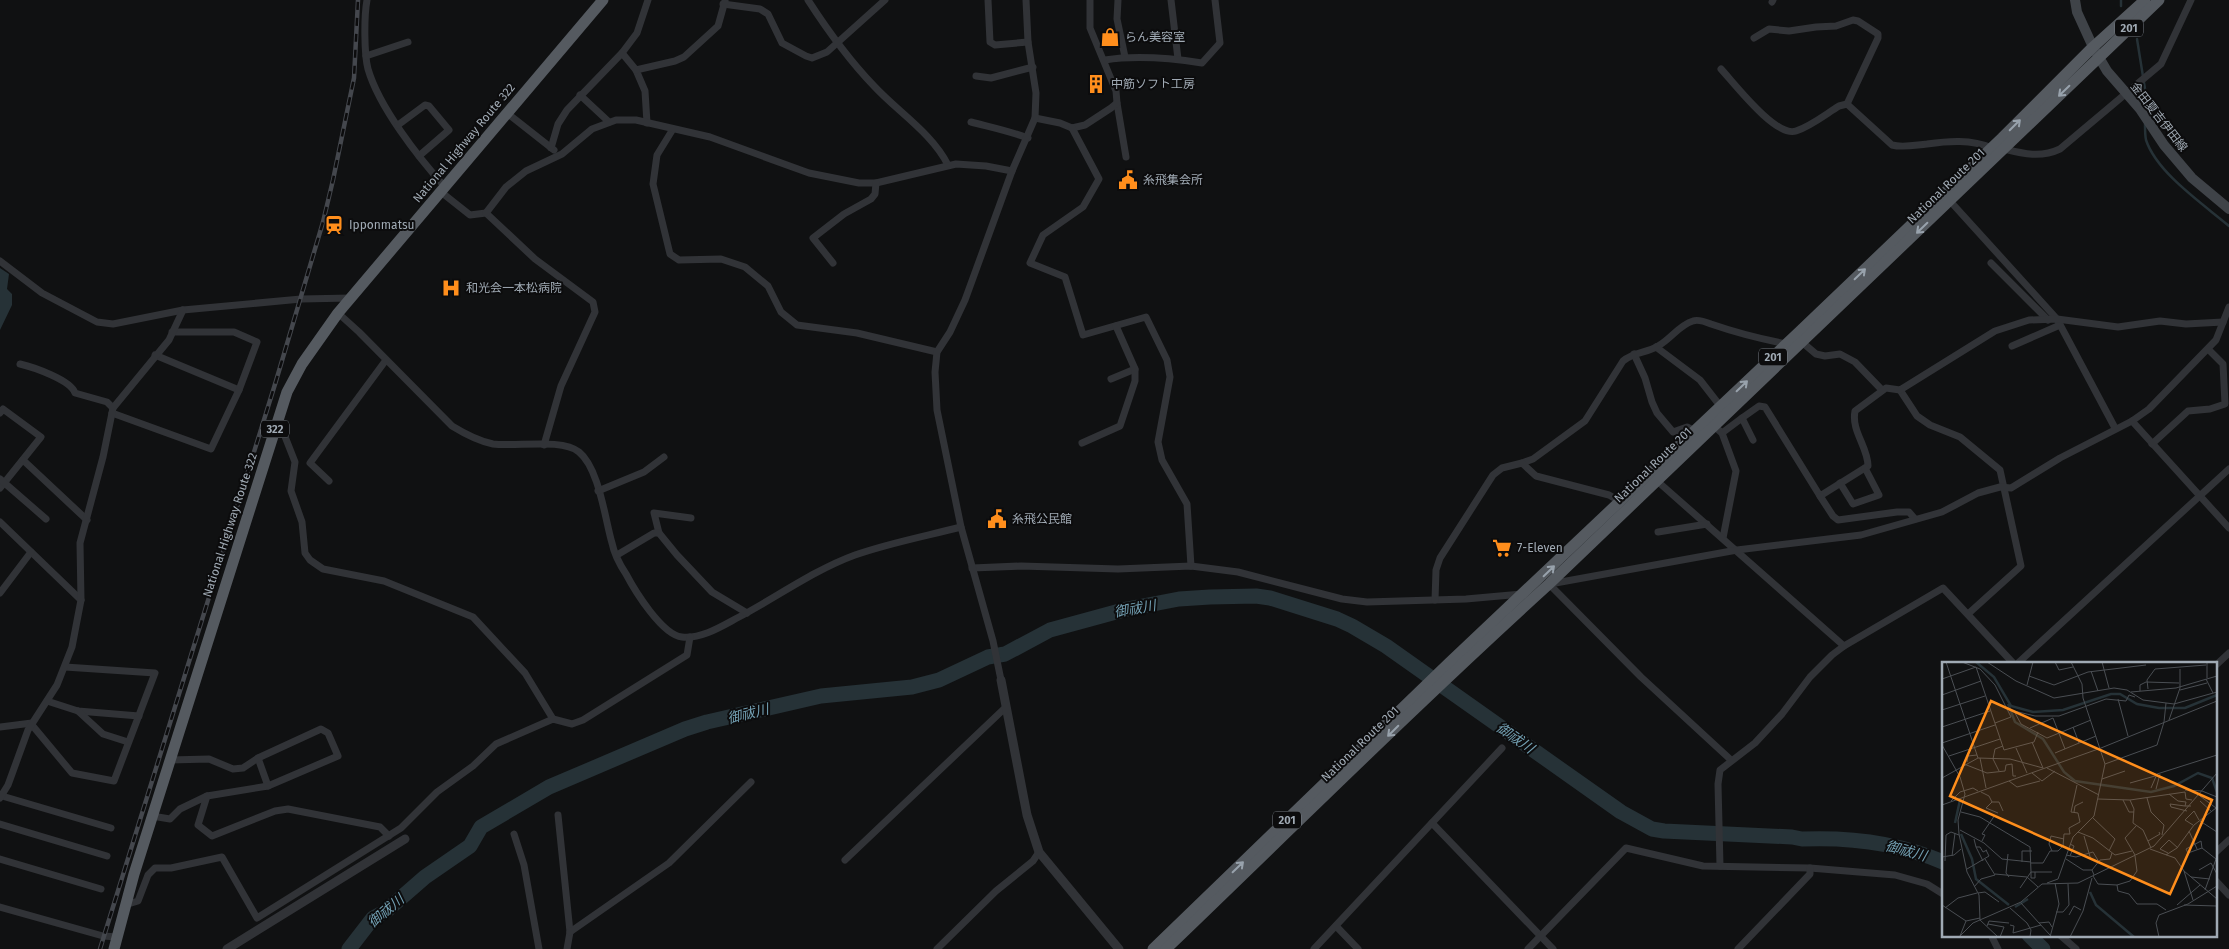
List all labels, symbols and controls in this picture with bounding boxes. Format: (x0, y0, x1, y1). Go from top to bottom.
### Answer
road number: 201 (2115, 19, 2143, 36)
shop icon: らん美容室 (1099, 26, 1121, 48)
place label: らん美容室 (1125, 30, 1185, 44)
building icon: 中筋ソフト工房 (1085, 73, 1107, 95)
place label: 中筋ソフト工房 (1111, 77, 1195, 91)
street label: 金田夏吉伊田線 (2128, 80, 2190, 154)
street label: National Highway Route 322 (410, 81, 518, 205)
one-way arrow (2058, 85, 2070, 97)
one-way arrow (2009, 119, 2021, 132)
street label: National Route 201 (1904, 146, 1988, 226)
public building icon: 糸飛集会所 (1117, 169, 1139, 191)
place label: 糸飛集会所 (1143, 173, 1203, 187)
station icon: Ipponmatsu (323, 214, 345, 236)
place label: Ipponmatsu (349, 218, 415, 232)
one-way arrow (1916, 222, 1928, 234)
one-way arrow (1854, 268, 1866, 280)
hospital icon: 和光会一本松病院 (440, 277, 462, 299)
place label: 和光会一本松病院 (466, 281, 562, 295)
road number: 201 (1759, 348, 1787, 366)
one-way arrow (1736, 380, 1749, 392)
road number: 322 (261, 420, 289, 438)
street label: National Route 201 (1611, 425, 1695, 505)
street label: National Highway Route 322 (200, 451, 260, 599)
public building icon: 糸飛公民館 (986, 508, 1008, 530)
place label: 糸飛公民館 (1012, 512, 1072, 526)
supermarket icon: 7-Eleven (1491, 537, 1513, 559)
place label: 7-Eleven (1517, 541, 1563, 555)
one-way arrow (1542, 565, 1555, 577)
water label: 御祓川 (1113, 597, 1159, 621)
inset map (1942, 662, 2216, 936)
water label: 御祓川 (726, 700, 772, 727)
street label: National Route 201 (1318, 704, 1402, 784)
water label: 御祓川 (1493, 719, 1539, 758)
one-way arrow (1387, 725, 1400, 737)
road number: 201 (1273, 812, 1301, 828)
water label: 御祓川 (1884, 837, 1930, 865)
one-way arrow (1232, 861, 1245, 873)
water label: 御祓川 (364, 890, 409, 931)

